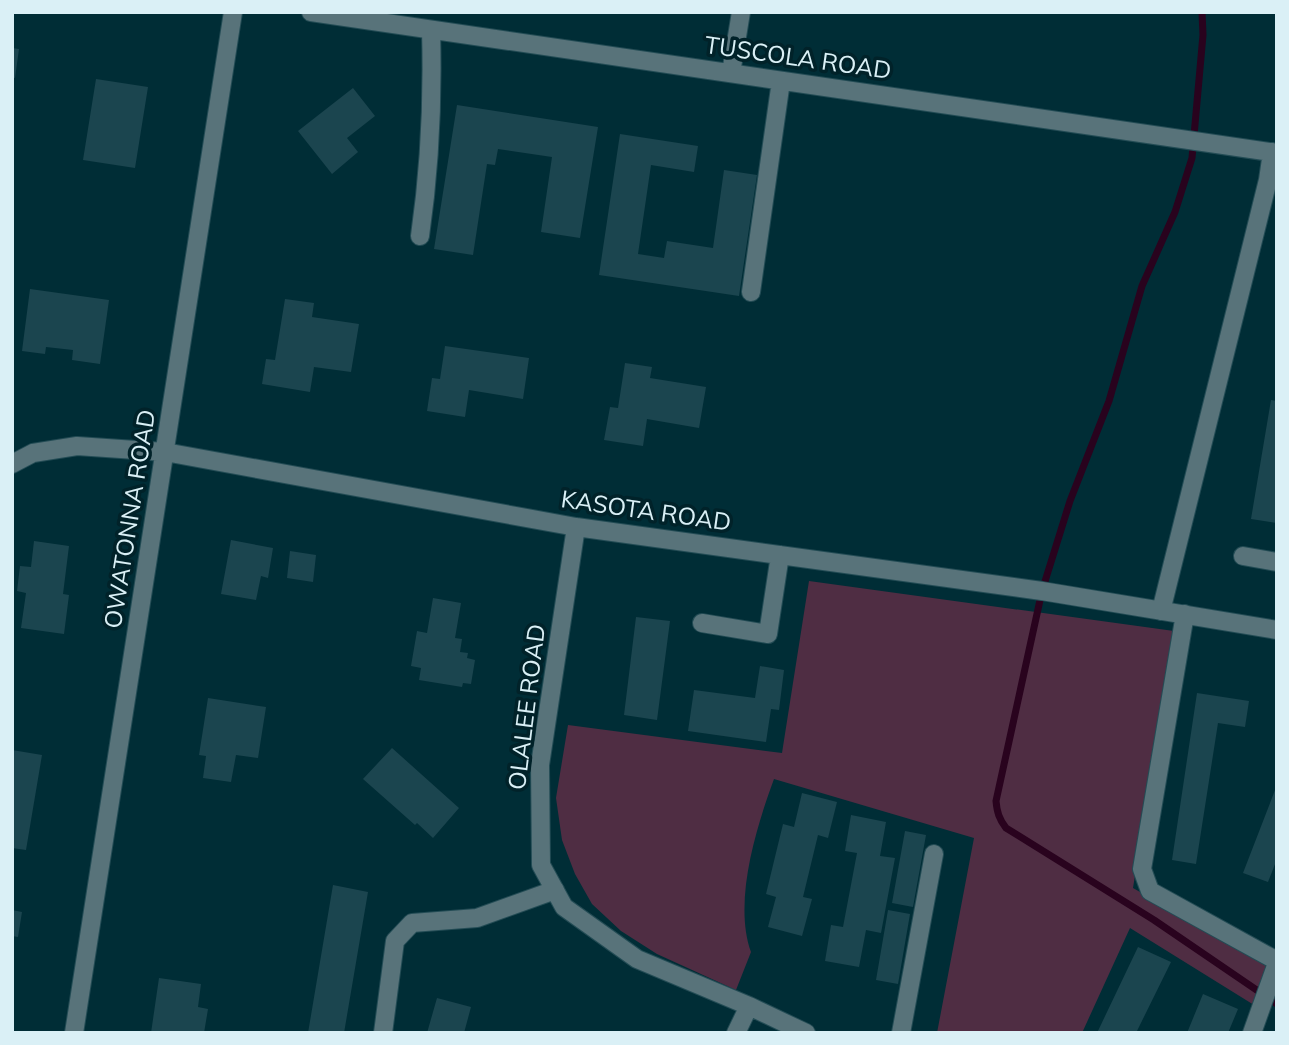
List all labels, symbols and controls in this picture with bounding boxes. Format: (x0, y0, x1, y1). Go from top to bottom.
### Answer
street label: TUSCOLA ROAD (703, 29, 893, 85)
street label: OWATONNA ROAD (97, 407, 161, 630)
street label: KASOTA ROAD (559, 483, 733, 537)
street label: OLALEE ROAD (501, 622, 551, 791)

